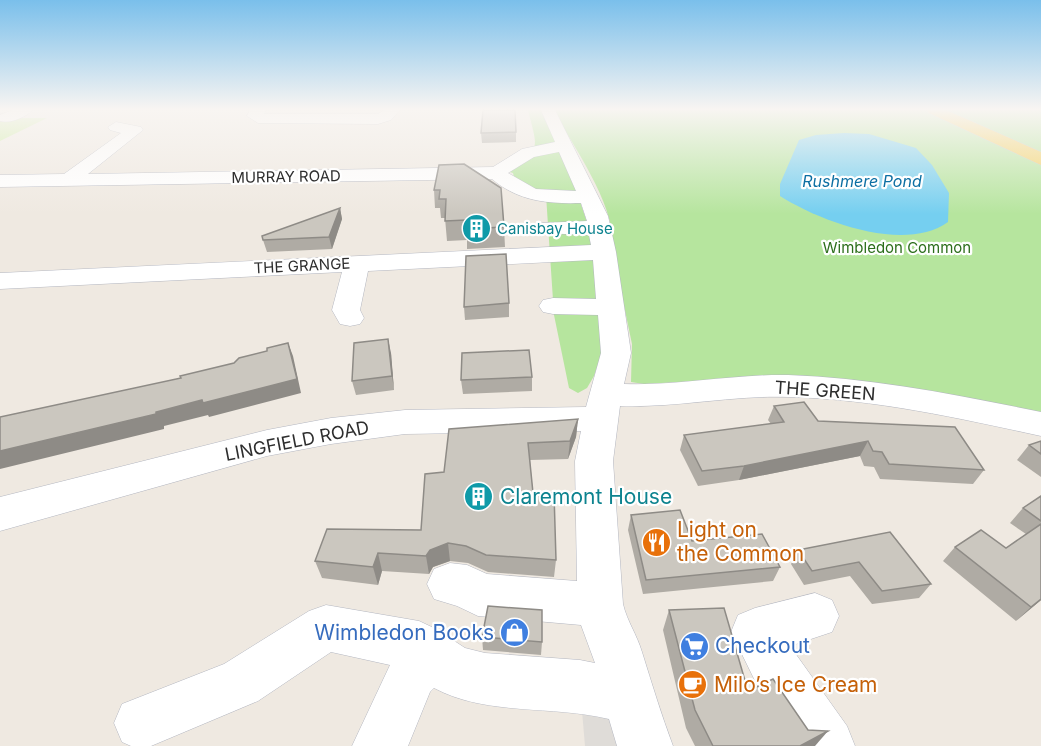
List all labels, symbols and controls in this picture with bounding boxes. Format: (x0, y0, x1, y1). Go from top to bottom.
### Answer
street label: MURRAY ROAD (231, 166, 341, 187)
water label: Rushmere Pond (802, 171, 922, 191)
building icon: Canisbay House (460, 213, 492, 245)
place label: Canisbay House (497, 219, 613, 238)
park label: Wimbledon Common (823, 238, 971, 257)
street label: THE GRANGE (253, 253, 351, 278)
street label: THE GREEN (774, 377, 876, 405)
street label: LINGFIELD ROAD (223, 416, 371, 465)
building icon: Claremont House (463, 481, 495, 513)
place label: Claremont House (500, 484, 672, 509)
place label: Light on the Common (677, 517, 804, 566)
restaurant icon: Light on the Common (640, 526, 672, 558)
shop icon: Wimbledon Books (499, 617, 531, 649)
place label: Wimbledon Books (314, 620, 494, 645)
supermarket icon: Checkout (678, 630, 710, 662)
place label: Checkout (715, 633, 810, 658)
cafe icon: Milo’s Ice Cream (677, 669, 709, 701)
place label: Milo’s Ice Cream (714, 672, 877, 697)

